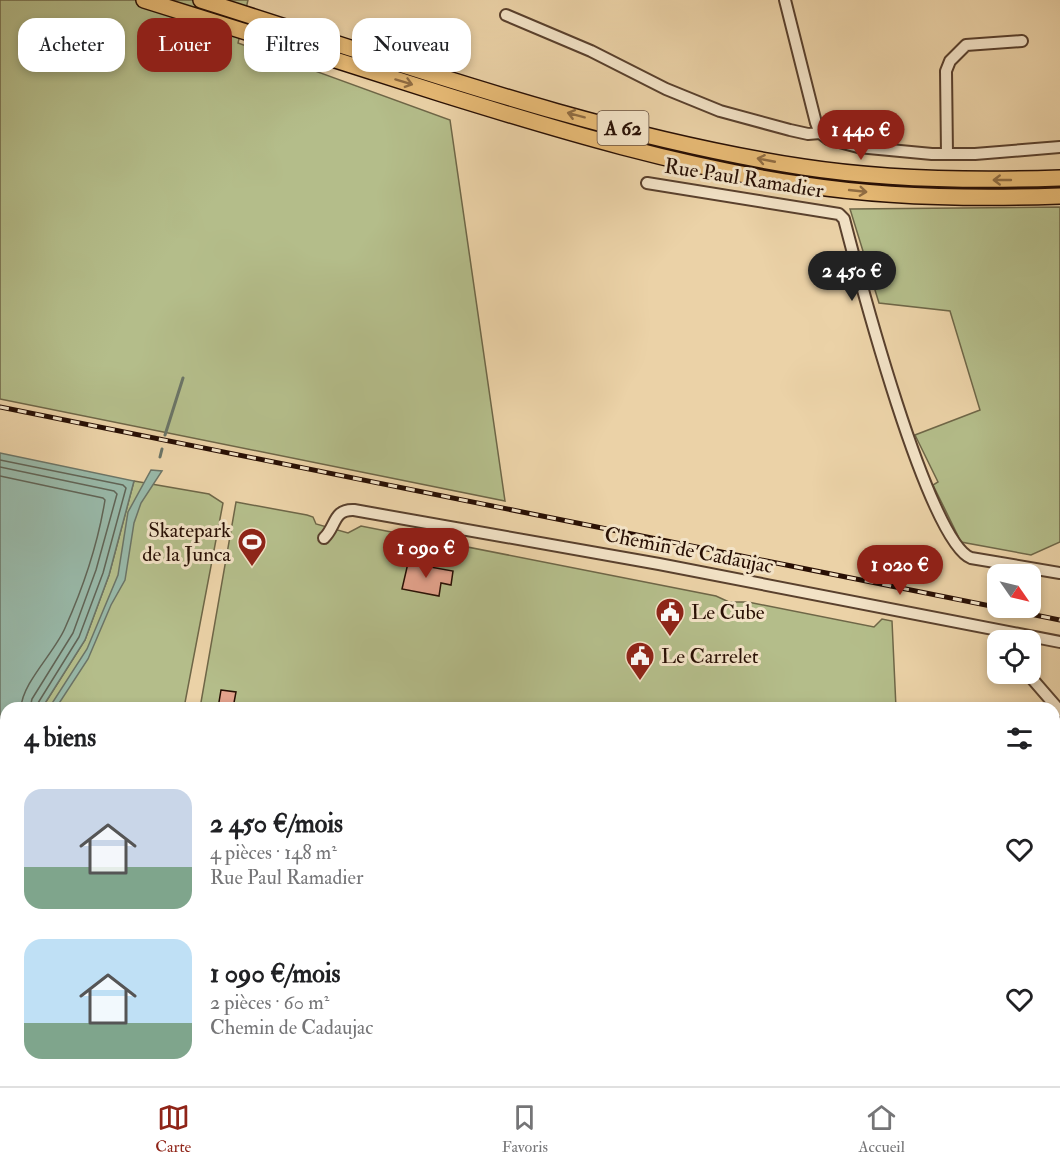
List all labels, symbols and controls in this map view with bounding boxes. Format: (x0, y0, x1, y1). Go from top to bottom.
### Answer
chip: Acheter (18, 18, 125, 72)
chip: Louer (137, 18, 232, 72)
chip: Filtres (244, 18, 340, 72)
chip: Nouveau (352, 18, 471, 72)
one-way arrow (394, 77, 413, 88)
one-way arrow (567, 109, 586, 121)
pin: 1 440 € (806, 110, 916, 161)
road number: A 62 (598, 111, 648, 145)
text: 1 440 € (831, 117, 891, 142)
street label: Rue Paul Ramadier (662, 153, 826, 204)
one-way arrow (757, 154, 776, 165)
one-way arrow (992, 174, 1012, 186)
one-way arrow (848, 186, 868, 197)
pin: 2 450 € (797, 251, 907, 302)
text: 2 450 € (822, 258, 882, 283)
place label: Skatepark de la Junca (142, 517, 231, 568)
street label: Chemin de Cadaujac (602, 521, 776, 580)
sports icon: Skatepark de la Junca (236, 526, 268, 568)
pin: 1 090 € (371, 528, 481, 579)
text: 1 090 € (397, 535, 455, 560)
pin: 1 020 € (845, 545, 955, 596)
text: 1 020 € (871, 552, 929, 577)
north arrow (987, 564, 1041, 618)
map controls (987, 564, 1041, 684)
public building icon: Le Cube (654, 596, 686, 638)
place label: Le Cube (691, 599, 765, 626)
button: locate (987, 630, 1041, 684)
public building icon: Le Carrelet (624, 640, 656, 682)
place label: Le Carrelet (661, 643, 759, 670)
text: 4 biens (24, 722, 96, 754)
icon: filters (1003, 722, 1036, 755)
text: 2 450 €/mois (210, 808, 343, 840)
icon: home (72, 813, 144, 885)
icon: heart (1003, 833, 1036, 866)
text: 4 pièces · 148 m² (210, 840, 337, 865)
text: Rue Paul Ramadier (210, 865, 363, 890)
text: 1 090 €/mois (210, 958, 341, 990)
icon: home (72, 963, 144, 1035)
icon: heart (1003, 983, 1036, 1016)
text: 2 pièces · 60 m² (210, 990, 329, 1015)
text: Chemin de Cadaujac (210, 1015, 373, 1040)
tab: Carte (155, 1101, 191, 1157)
tab: Favoris (502, 1101, 548, 1157)
tab: Accueil (858, 1101, 905, 1157)

